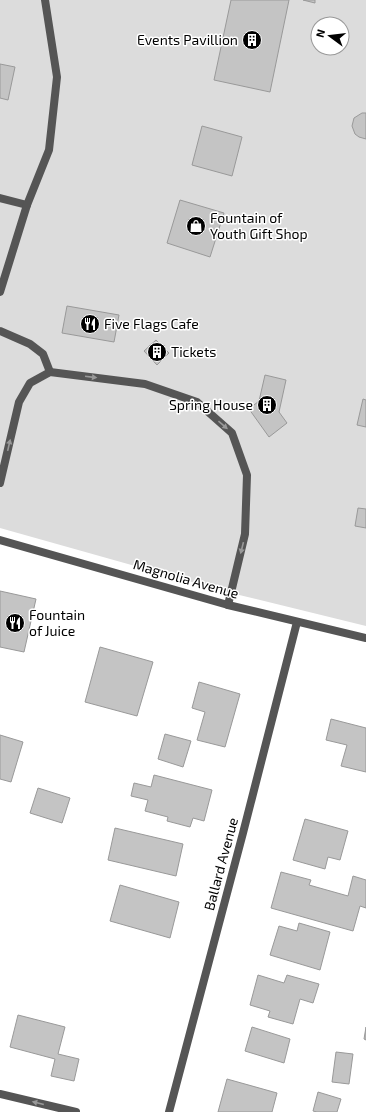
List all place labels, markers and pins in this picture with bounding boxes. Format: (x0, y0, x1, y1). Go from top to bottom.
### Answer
building icon: Events Pavillion (241, 29, 263, 51)
place label: Events Pavillion (137, 31, 238, 48)
place label: Fountain of Youth Gift Shop (210, 209, 308, 242)
shop icon: Fountain of Youth Gift Shop (185, 215, 207, 237)
restaurant icon: Five Flags Cafe (79, 313, 101, 335)
place label: Five Flags Cafe (104, 315, 199, 332)
building icon: Tickets (146, 341, 168, 363)
place label: Tickets (171, 343, 216, 360)
building icon: Spring House (256, 394, 278, 416)
place label: Spring House (169, 396, 253, 413)
place label: Fountain of Juice (29, 606, 85, 639)
restaurant icon: Fountain of Juice (4, 612, 26, 634)

